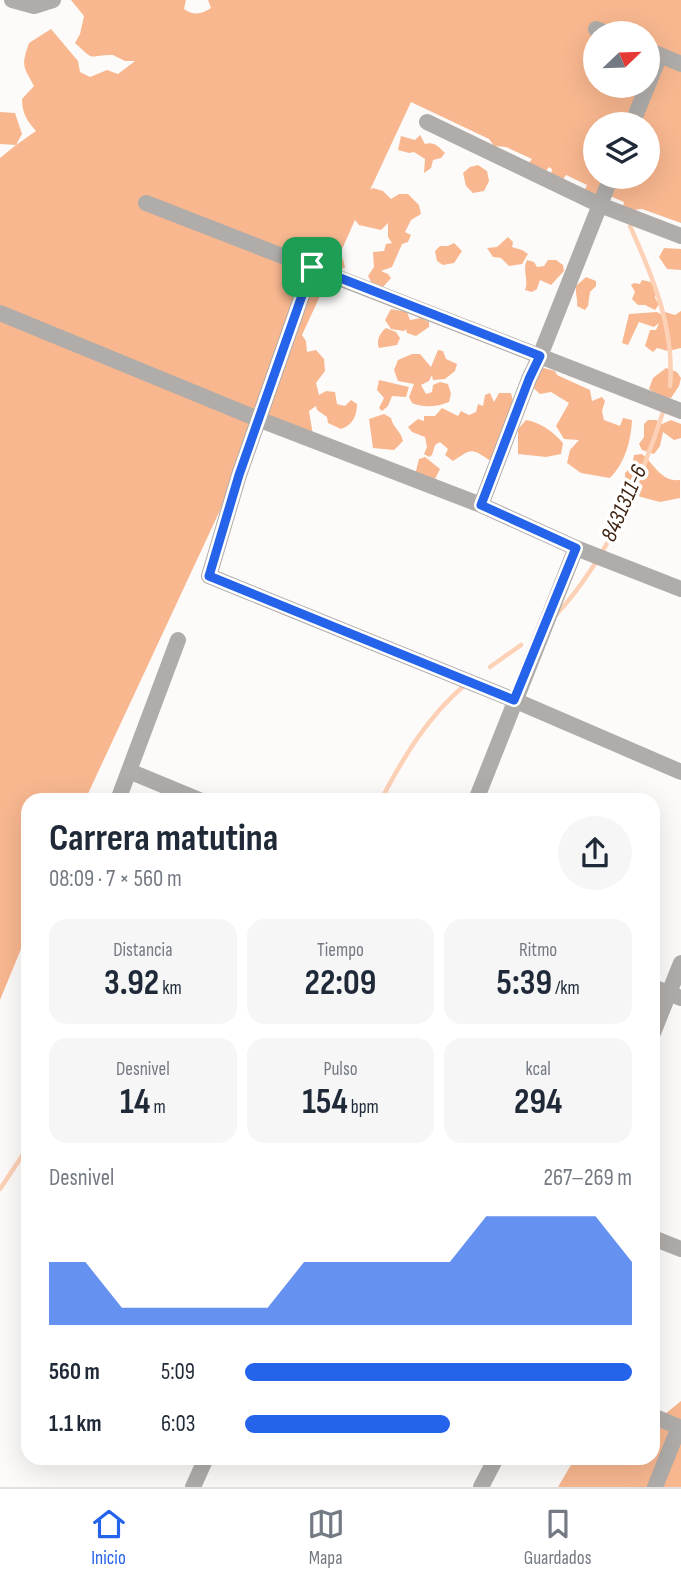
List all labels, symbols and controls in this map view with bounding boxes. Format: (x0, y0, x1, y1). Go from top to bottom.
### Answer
north arrow (583, 21, 660, 98)
map controls (583, 21, 660, 189)
button: layers (583, 112, 660, 189)
pin (282, 237, 342, 297)
icon: arrive (293, 248, 331, 286)
water label: 8431311-6 (595, 460, 654, 546)
text: Carrera matutina (49, 816, 278, 861)
button: share (558, 816, 632, 890)
text: 08:09 · 7 × 560 m (49, 865, 182, 893)
text: Distancia (113, 939, 172, 962)
text: Tiempo (317, 939, 364, 962)
text: Ritmo (519, 939, 557, 962)
text: 3.92 (104, 962, 159, 1005)
text: 22:09 (305, 962, 376, 1005)
text: 5:39 (497, 962, 552, 1005)
text: km (159, 977, 182, 1000)
text: /km (552, 977, 580, 1000)
text: Desnivel (116, 1058, 170, 1081)
text: Pulso (323, 1058, 358, 1081)
text: kcal (526, 1058, 551, 1081)
text: 14 (120, 1081, 150, 1124)
text: 154 (302, 1081, 348, 1124)
text: 294 (514, 1081, 562, 1124)
text: m (150, 1096, 166, 1119)
text: bpm (348, 1096, 379, 1119)
text: Desnivel (49, 1164, 114, 1192)
text: 267–269 m (544, 1164, 632, 1192)
text: 560 m (49, 1358, 100, 1386)
text: 5:09 (161, 1358, 195, 1386)
text: 1.1 km (49, 1410, 102, 1438)
text: 6:03 (161, 1410, 195, 1438)
tab: Inicio (90, 1505, 128, 1570)
tab: Mapa (307, 1505, 345, 1570)
tab: Guardados (524, 1505, 591, 1570)

